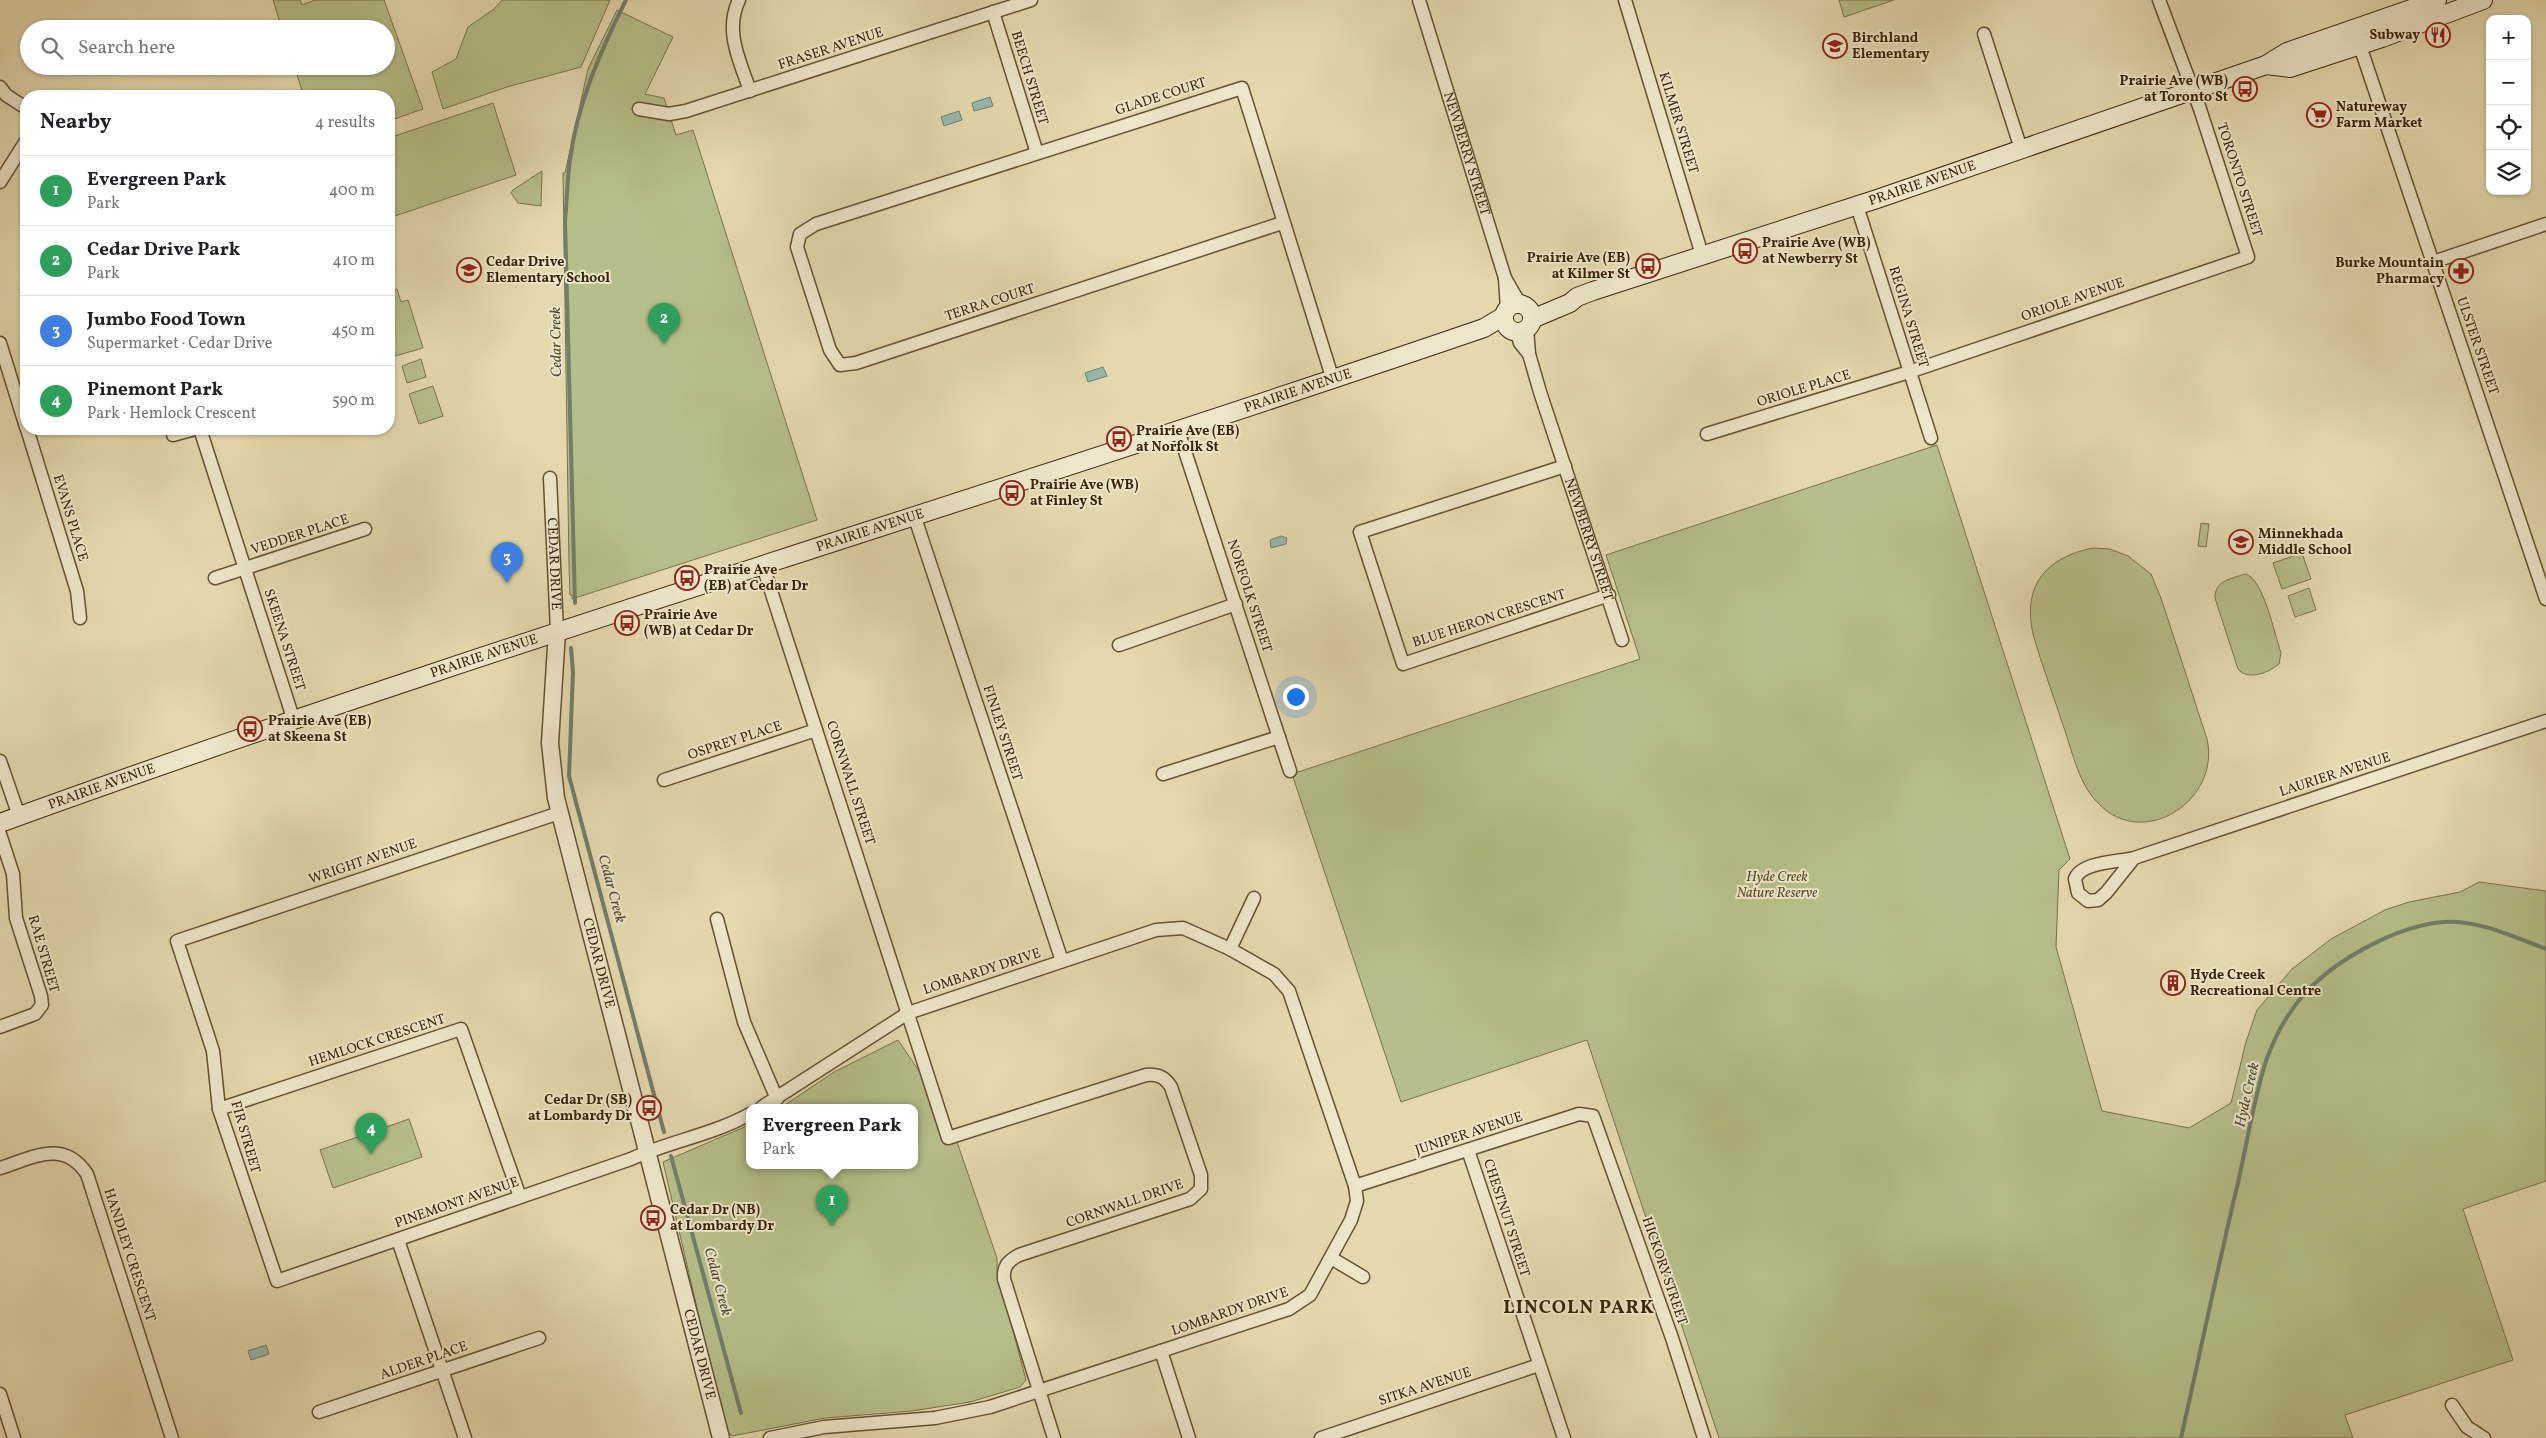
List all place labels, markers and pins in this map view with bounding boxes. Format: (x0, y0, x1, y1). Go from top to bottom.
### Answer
restaurant icon: Subway (2425, 22, 2451, 48)
place label: Subway (2370, 26, 2420, 45)
place label: Birchland Elementary (1852, 29, 1930, 64)
school or university icon: Birchland Elementary (1822, 33, 1848, 59)
place label: Prairie Ave (WB) at Toronto St (2120, 72, 2228, 107)
bus stop icon: Prairie Ave (WB) at Toronto St (2232, 76, 2258, 102)
place label: Natureway Farm Market (2336, 98, 2423, 133)
supermarket icon: Natureway Farm Market (2306, 102, 2332, 128)
place label: Prairie Ave (WB) at Newberry St (1762, 234, 1871, 269)
bus stop icon: Prairie Ave (WB) at Newberry St (1732, 238, 1758, 264)
place label: Prairie Ave (EB) at Kilmer St (1527, 249, 1630, 284)
place label: Cedar Drive Elementary School (486, 253, 610, 288)
bus stop icon: Prairie Ave (EB) at Kilmer St (1635, 253, 1661, 279)
place label: Burke Mountain Pharmacy (2335, 254, 2444, 289)
school or university icon: Cedar Drive Elementary School (456, 257, 482, 283)
pharmacy icon: Burke Mountain Pharmacy (2448, 258, 2474, 284)
pin: 2 (648, 303, 680, 344)
place label: Prairie Ave (EB) at Norfolk St (1136, 422, 1240, 457)
bus stop icon: Prairie Ave (EB) at Norfolk St (1106, 426, 1132, 452)
place label: Prairie Ave (WB) at Finley St (1030, 476, 1139, 511)
bus stop icon: Prairie Ave (WB) at Finley St (999, 480, 1025, 506)
place label: Minnekhada Middle School (2258, 525, 2352, 560)
school or university icon: Minnekhada Middle School (2228, 529, 2254, 555)
pin: 3 (491, 542, 523, 583)
place label: Prairie Ave (EB) at Cedar Dr (704, 561, 809, 596)
bus stop icon: Prairie Ave (EB) at Cedar Dr (674, 565, 700, 591)
place label: Prairie Ave (WB) at Cedar Dr (644, 606, 754, 641)
bus stop icon: Prairie Ave (WB) at Cedar Dr (614, 610, 640, 636)
place label: Prairie Ave (EB) at Skeena St (268, 712, 372, 747)
bus stop icon: Prairie Ave (EB) at Skeena St (237, 716, 263, 742)
place label: Hyde Creek Recreational Centre (2190, 966, 2321, 1001)
building icon: Hyde Creek Recreational Centre (2160, 970, 2186, 996)
place label: Cedar Dr (SB) at Lombardy Dr (528, 1091, 632, 1126)
bus stop icon: Cedar Dr (SB) at Lombardy Dr (636, 1095, 662, 1121)
pin: 4 (355, 1113, 387, 1154)
pin: 1 (816, 1185, 848, 1226)
place label: Cedar Dr (NB) at Lombardy Dr (670, 1201, 774, 1236)
bus stop icon: Cedar Dr (NB) at Lombardy Dr (640, 1205, 666, 1231)

